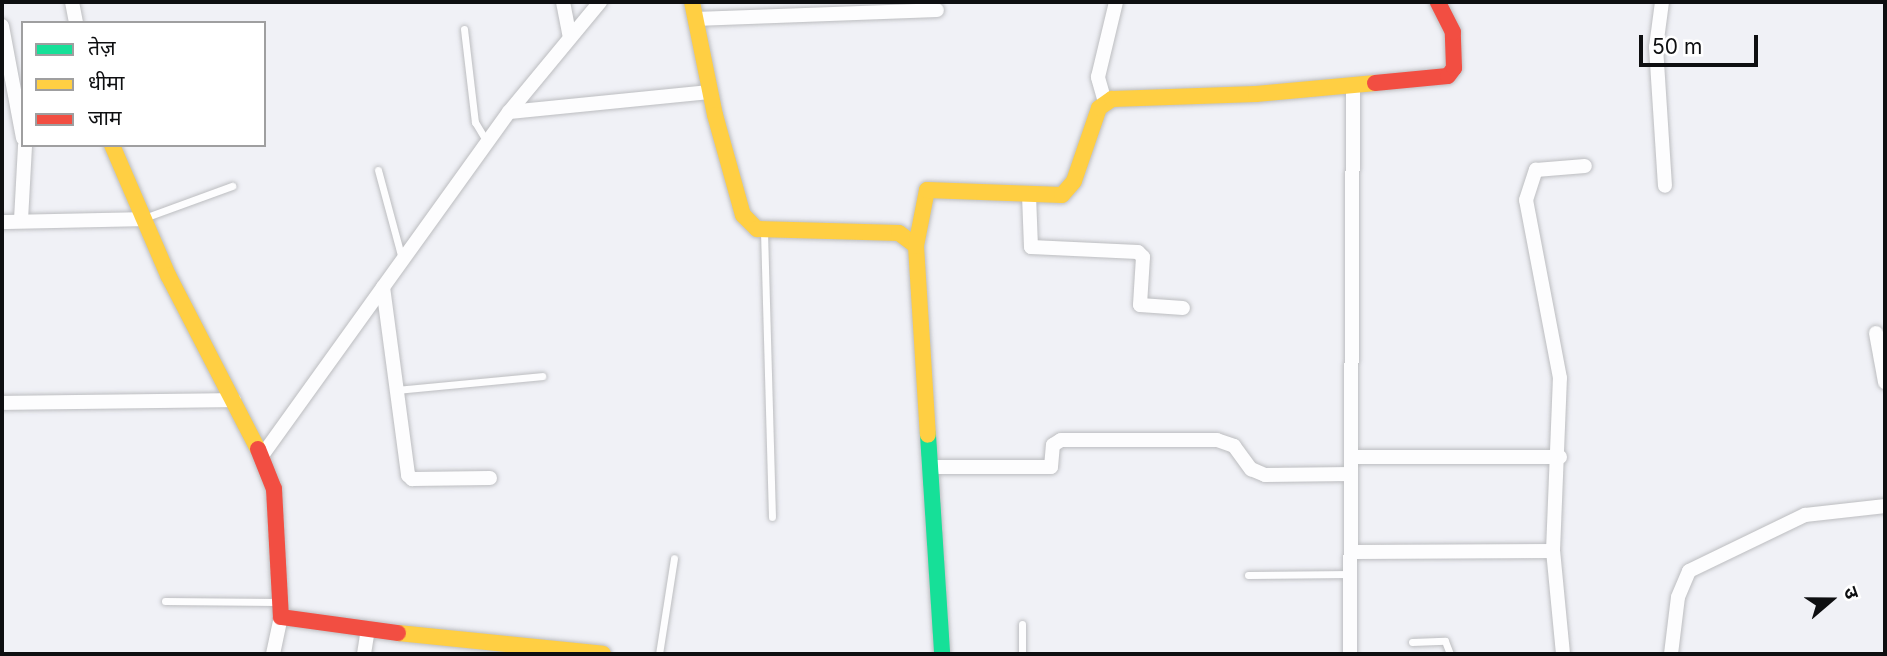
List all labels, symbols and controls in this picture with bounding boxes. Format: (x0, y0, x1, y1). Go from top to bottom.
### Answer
legend (21, 21, 266, 147)
scale bar (1642, 21, 1761, 65)
text: 50 m (1652, 34, 1702, 59)
text: तेज़ (88, 35, 116, 60)
text: धीमा (88, 70, 124, 95)
text: जाम (88, 105, 122, 130)
north arrow (1796, 565, 1866, 635)
text: उ (1838, 583, 1864, 602)

